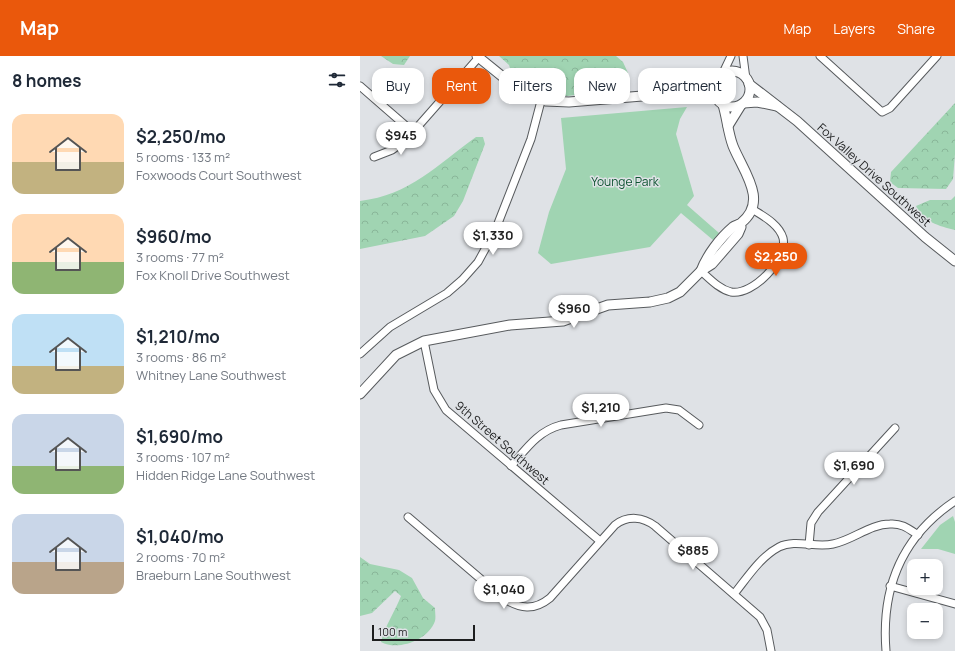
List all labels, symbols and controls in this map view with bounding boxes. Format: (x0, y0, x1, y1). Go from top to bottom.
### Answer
text: Map (20, 15, 59, 41)
text: Map (783, 19, 811, 38)
text: Layers (833, 19, 875, 38)
text: Share (897, 19, 935, 38)
chip: Buy (372, 68, 424, 104)
chip: Rent (432, 68, 491, 104)
chip: Filters (499, 68, 566, 104)
chip: New (574, 68, 630, 104)
chip: Apartment (638, 68, 736, 104)
text: 8 homes (12, 69, 82, 92)
icon: filters (326, 69, 348, 91)
street label: Fox Valley Drive Southwest (814, 119, 935, 230)
pin: $945 (377, 122, 425, 156)
text: $2,250/mo (136, 125, 226, 148)
text: $945 (385, 126, 417, 144)
icon: home (44, 130, 92, 178)
text: 5 rooms · 133 m² (136, 148, 230, 166)
text: Foxwoods Court Southwest (136, 166, 302, 184)
park label: Younge Park (591, 173, 660, 190)
pin: $1,330 (460, 222, 526, 256)
text: $960/mo (136, 225, 212, 248)
text: $1,330 (473, 226, 513, 244)
icon: home (44, 230, 92, 278)
pin: $2,250 (743, 243, 809, 277)
text: $2,250 (754, 247, 798, 265)
text: 3 rooms · 77 m² (136, 248, 224, 266)
text: Fox Knoll Drive Southwest (136, 266, 290, 284)
pin: $960 (550, 295, 598, 329)
text: $960 (558, 299, 590, 317)
text: $1,210/mo (136, 325, 220, 348)
icon: home (44, 330, 92, 378)
text: 3 rooms · 86 m² (136, 348, 226, 366)
text: Whitney Lane Southwest (136, 366, 286, 384)
pin: $1,210 (568, 394, 634, 428)
street label: 9th Street Southwest (451, 397, 553, 489)
text: $1,210 (581, 398, 621, 416)
text: $1,690/mo (136, 425, 223, 448)
icon: home (44, 430, 92, 478)
text: 3 rooms · 107 m² (136, 448, 230, 466)
pin: $1,690 (821, 452, 887, 486)
text: $1,690 (833, 456, 875, 474)
text: Hidden Ridge Lane Southwest (136, 466, 315, 484)
text: $1,040/mo (136, 525, 224, 548)
icon: home (44, 530, 92, 578)
pin: $885 (669, 537, 717, 571)
text: $885 (677, 541, 709, 559)
text: 2 rooms · 70 m² (136, 548, 225, 566)
map controls (907, 559, 943, 639)
button: + (907, 559, 943, 595)
text: Braeburn Lane Southwest (136, 566, 291, 584)
pin: $1,040 (471, 576, 537, 610)
text: $1,040 (483, 580, 525, 598)
button: − (907, 603, 943, 639)
scale bar (372, 623, 475, 642)
text: 100 m (378, 624, 407, 639)

